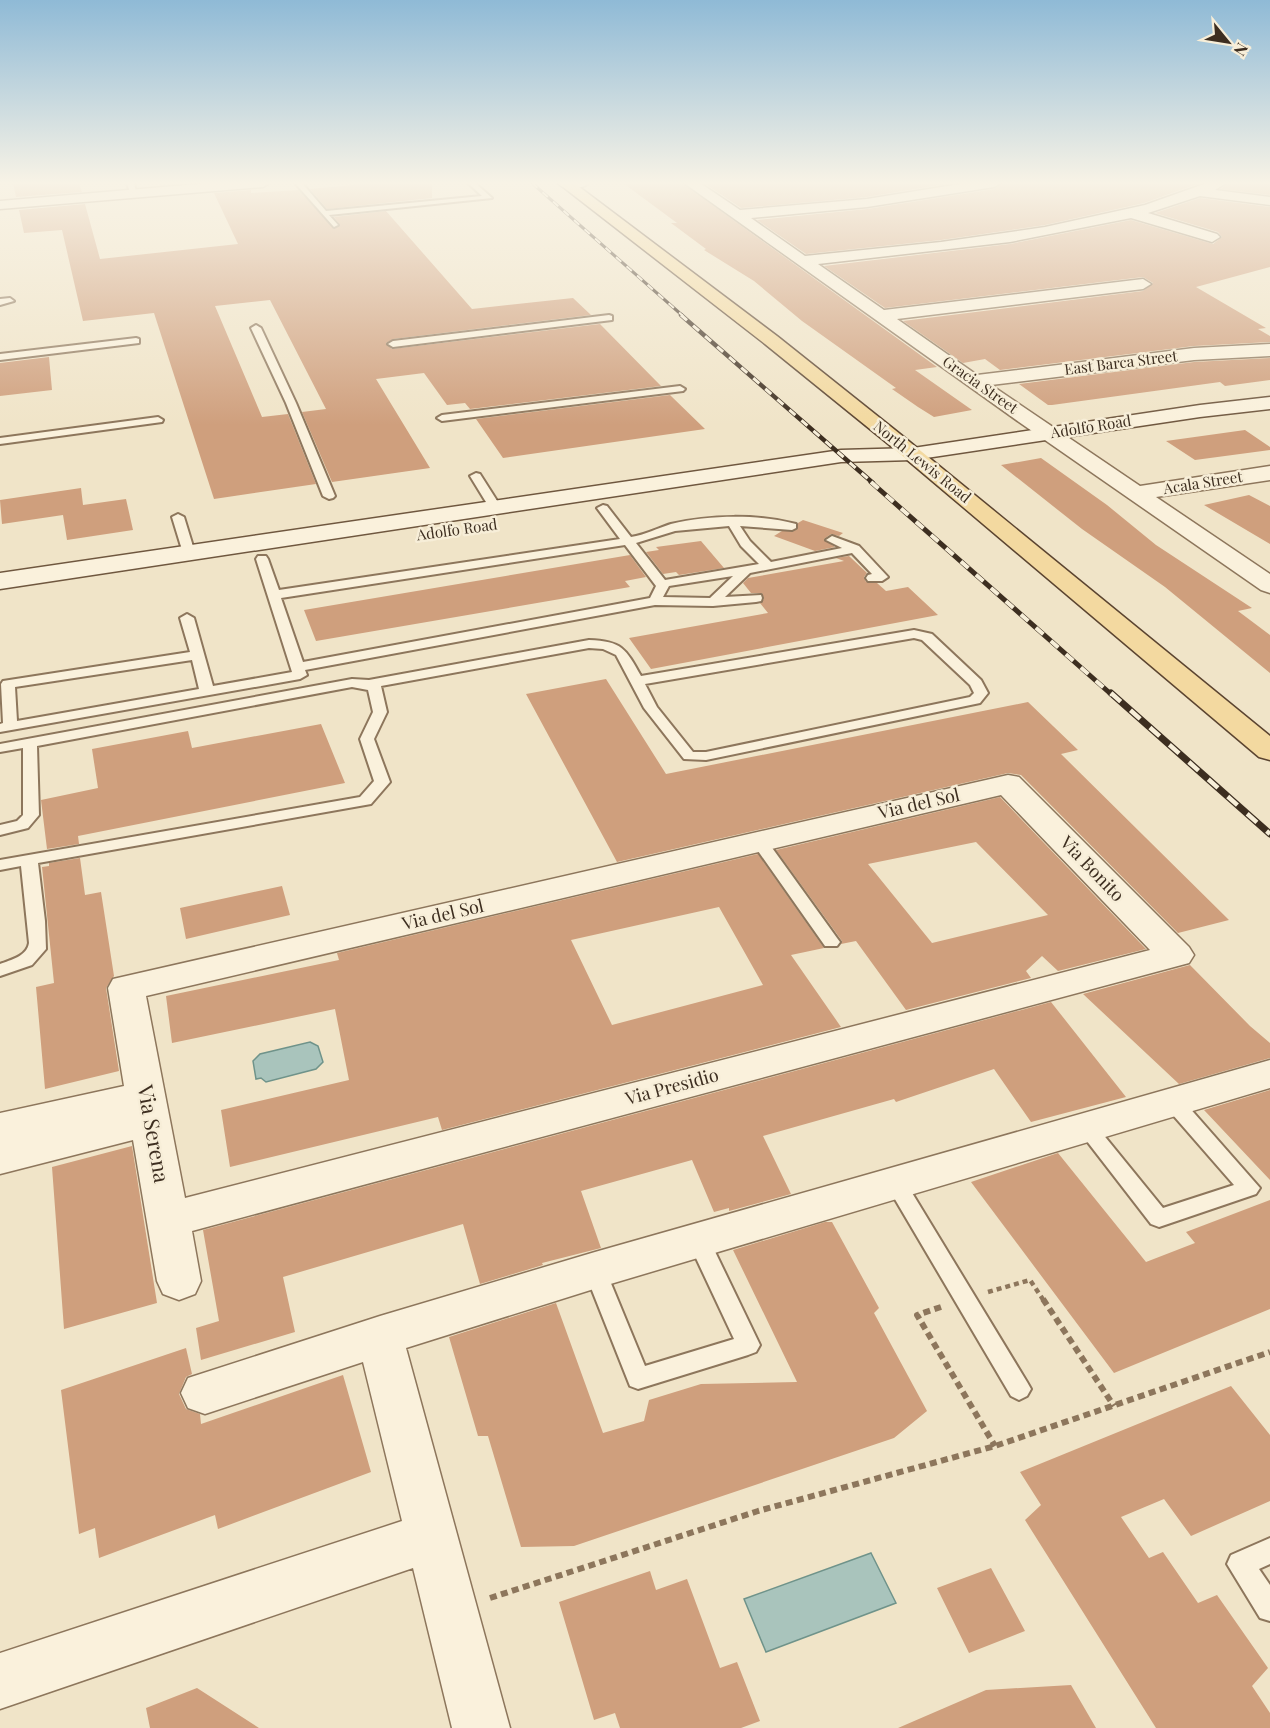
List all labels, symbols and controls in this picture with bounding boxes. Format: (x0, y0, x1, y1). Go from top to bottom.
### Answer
north arrow (1198, 12, 1258, 72)
text: N (1229, 39, 1253, 60)
street label: East Barca Street (1063, 345, 1179, 379)
street label: Gracia Street (939, 351, 1023, 418)
street label: Adolfo Road (1048, 410, 1133, 442)
street label: North Lewis Road (870, 416, 976, 507)
street label: Acala Street (1161, 466, 1244, 498)
street label: Adolfo Road (414, 513, 499, 545)
street label: Via del Sol (875, 782, 962, 824)
street label: Via Bonito (1055, 830, 1130, 906)
street label: Via del Sol (399, 893, 486, 935)
street label: Via Presidio (622, 1062, 721, 1110)
street label: Via Serena (132, 1082, 177, 1185)

